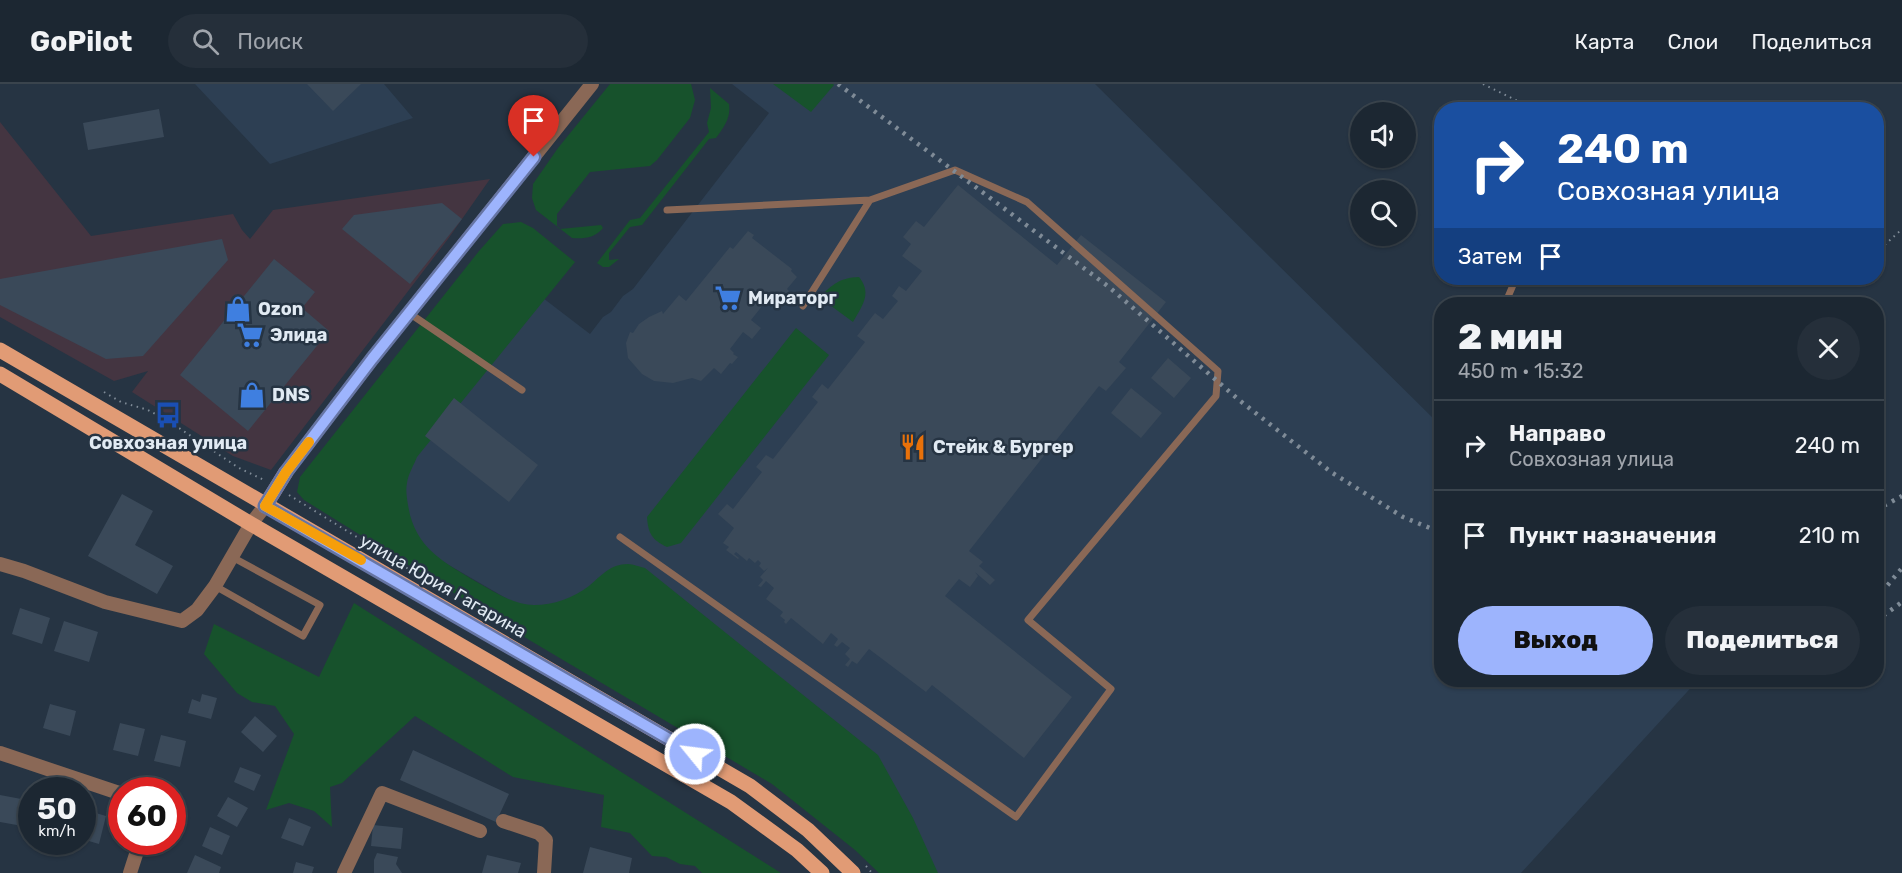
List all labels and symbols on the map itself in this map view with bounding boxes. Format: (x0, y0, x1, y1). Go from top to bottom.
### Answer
pin (508, 95, 559, 157)
supermarket icon: Мираторг (713, 283, 743, 313)
place label: Мираторг (748, 287, 837, 309)
shop icon: Ozon (223, 294, 253, 324)
place label: Ozon (258, 298, 303, 320)
supermarket icon: Элида (235, 320, 265, 350)
place label: Элида (270, 324, 327, 346)
shop icon: DNS (237, 380, 267, 410)
place label: DNS (272, 384, 310, 406)
bus stop icon: Совхозная улица (153, 400, 183, 430)
place label: Совхозная улица (89, 432, 247, 454)
restaurant icon: Стейк & Бургер (898, 432, 928, 462)
place label: Стейк & Бургер (933, 436, 1074, 458)
street label: улица Юрия Гагарина (356, 529, 530, 643)
position arrow (663, 722, 727, 786)
speed limit sign: 60 (108, 777, 186, 855)

